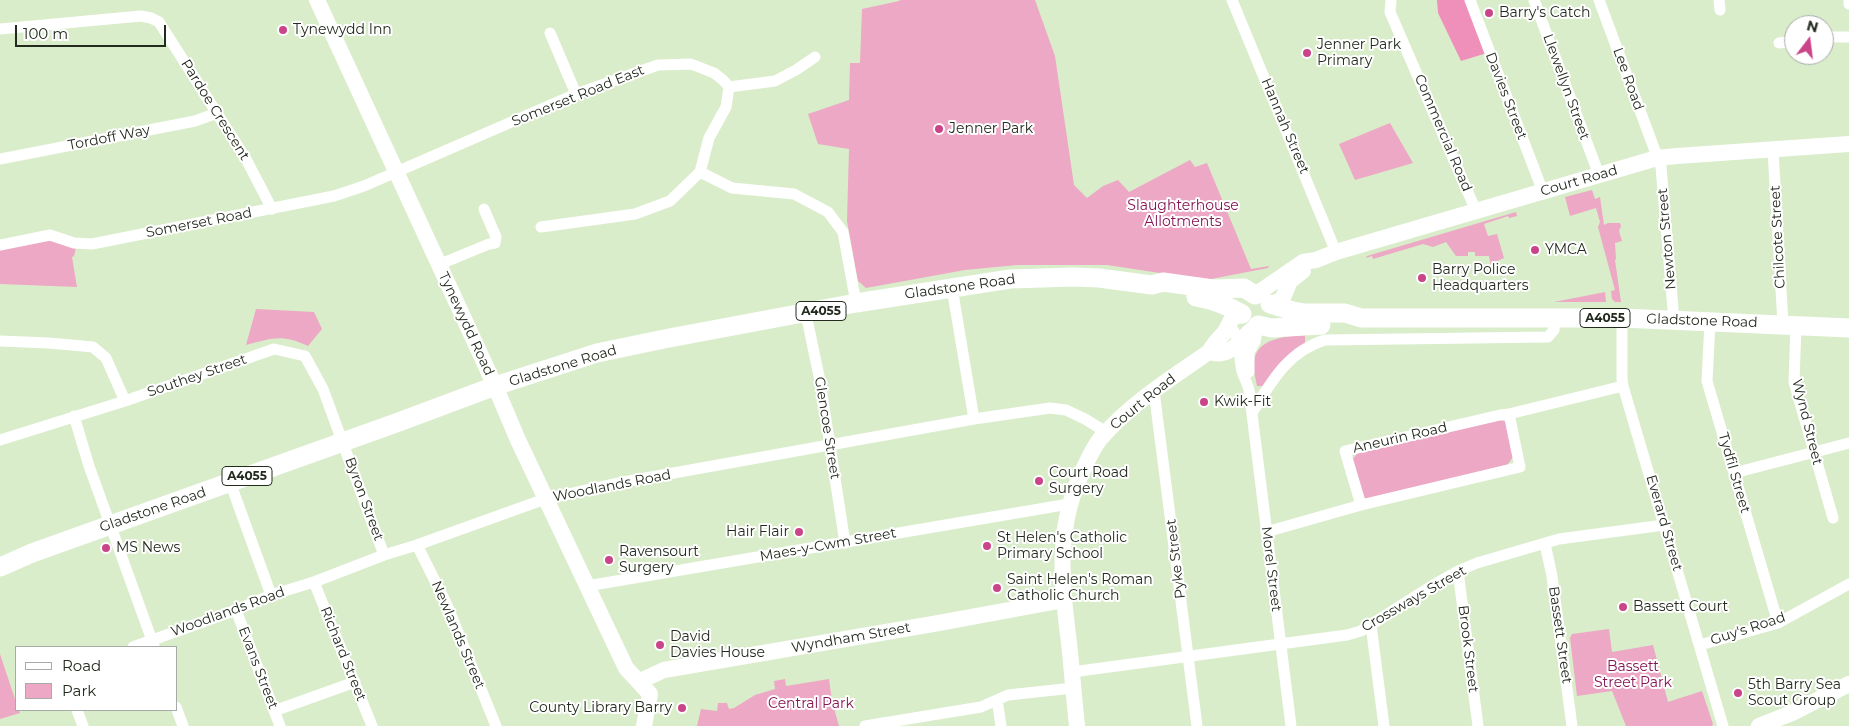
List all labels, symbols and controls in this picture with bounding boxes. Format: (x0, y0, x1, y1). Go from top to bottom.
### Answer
place label: Barry's Catch (1499, 5, 1590, 21)
marker: Barry's Catch (1483, 7, 1495, 19)
scale bar (18, 15, 169, 47)
north arrow (1784, 15, 1834, 65)
text: N (1805, 16, 1820, 37)
place label: Tynewydd Inn (293, 22, 392, 38)
text: 100 m (23, 24, 68, 43)
marker: Tynewydd Inn (277, 24, 289, 36)
street label: Llewellyn Street (1539, 32, 1593, 142)
place label: Jenner Park Primary (1317, 37, 1401, 70)
street label: Lee Road (1609, 45, 1647, 113)
marker: Jenner Park Primary (1301, 47, 1313, 59)
street label: Davies Street (1482, 50, 1530, 142)
street label: Pardoe Crescent (177, 56, 253, 164)
street label: Somerset Road East (509, 62, 647, 130)
street label: Commercial Road (1411, 72, 1475, 194)
street label: Hannah Street (1257, 76, 1313, 176)
place label: Jenner Park (949, 121, 1033, 137)
street label: Tordoff Way (67, 122, 151, 154)
marker: Jenner Park (933, 123, 945, 135)
street label: Court Road (1538, 162, 1620, 200)
street label: Chilcote Street (1767, 185, 1789, 289)
street label: Newton Street (1654, 188, 1680, 290)
park label: Slaughterhouse Allotments (1127, 198, 1239, 230)
street label: Somerset Road (145, 204, 253, 242)
place label: YMCA (1545, 242, 1587, 258)
marker: YMCA (1529, 244, 1541, 256)
place label: Barry Police Headquarters (1432, 262, 1529, 294)
street label: Tynewydd Road (435, 270, 497, 378)
street label: Gladstone Road (904, 271, 1016, 303)
marker: Barry Police Headquarters (1416, 272, 1428, 284)
road number: A4055 (796, 302, 846, 321)
road number: A4055 (1580, 308, 1630, 328)
street label: Gladstone Road (1646, 311, 1758, 331)
street label: Gladstone Road (507, 342, 619, 390)
street label: Southey Street (145, 351, 249, 401)
street label: Court Road (1107, 370, 1179, 434)
street label: Glencoe Street (811, 376, 843, 480)
street label: Wynd Street (1788, 377, 1826, 467)
place label: Kwik-Fit (1214, 394, 1271, 410)
marker: Kwik-Fit (1198, 396, 1210, 408)
street label: Aneurin Road (1351, 419, 1449, 457)
street label: Tydfil Street (1714, 431, 1754, 515)
street label: Byron Street (341, 455, 387, 543)
place label: Court Road Surgery (1049, 465, 1129, 498)
road number: A4055 (222, 466, 272, 486)
street label: Woodlands Road (552, 466, 672, 506)
street label: Everard Street (1642, 473, 1686, 573)
marker: Court Road Surgery (1033, 475, 1045, 487)
street label: Gladstone Road (98, 484, 208, 536)
street label: Pyke Street (1163, 518, 1189, 600)
place label: Hair Flair (726, 524, 789, 540)
street label: Maes-y-Cwm Street (758, 525, 898, 565)
street label: Morel Street (1257, 525, 1285, 613)
marker: Hair Flair (793, 526, 805, 538)
place label: St Helen's Catholic Primary School (997, 530, 1127, 562)
place label: MS News (116, 540, 180, 556)
marker: St Helen's Catholic Primary School (981, 540, 993, 552)
marker: MS News (100, 542, 112, 554)
place label: Ravensourt Surgery (619, 544, 699, 576)
marker: Ravensourt Surgery (603, 554, 615, 566)
street label: Crossways Street (1359, 562, 1469, 636)
place label: Saint Helen's Roman Catholic Church (1007, 572, 1153, 604)
street label: Newlands Street (428, 578, 488, 692)
marker: Saint Helen's Roman Catholic Church (991, 582, 1003, 594)
street label: Woodlands Road (169, 584, 287, 640)
street label: Bassett Street (1545, 585, 1575, 685)
place label: Bassett Court (1633, 599, 1728, 615)
marker: Bassett Court (1617, 601, 1629, 613)
street label: Richard Street (316, 604, 370, 704)
street label: Brook Street (1454, 604, 1482, 694)
street label: Guy's Road (1708, 609, 1788, 649)
street label: Wyndham Street (790, 619, 912, 657)
street label: Evans Street (235, 624, 281, 712)
place label: David Davies House (670, 629, 765, 662)
marker: David Davies House (654, 639, 666, 651)
legend (15, 646, 178, 711)
text: Road (62, 656, 101, 675)
park label: Bassett Street Park (1594, 659, 1672, 692)
place label: 5th Barry Sea Scout Group (1748, 677, 1841, 710)
text: Park (62, 681, 96, 700)
marker: 5th Barry Sea Scout Group (1732, 687, 1744, 699)
park label: Central Park (768, 696, 854, 712)
place label: County Library Barry (529, 700, 672, 716)
marker: County Library Barry (676, 702, 688, 714)

